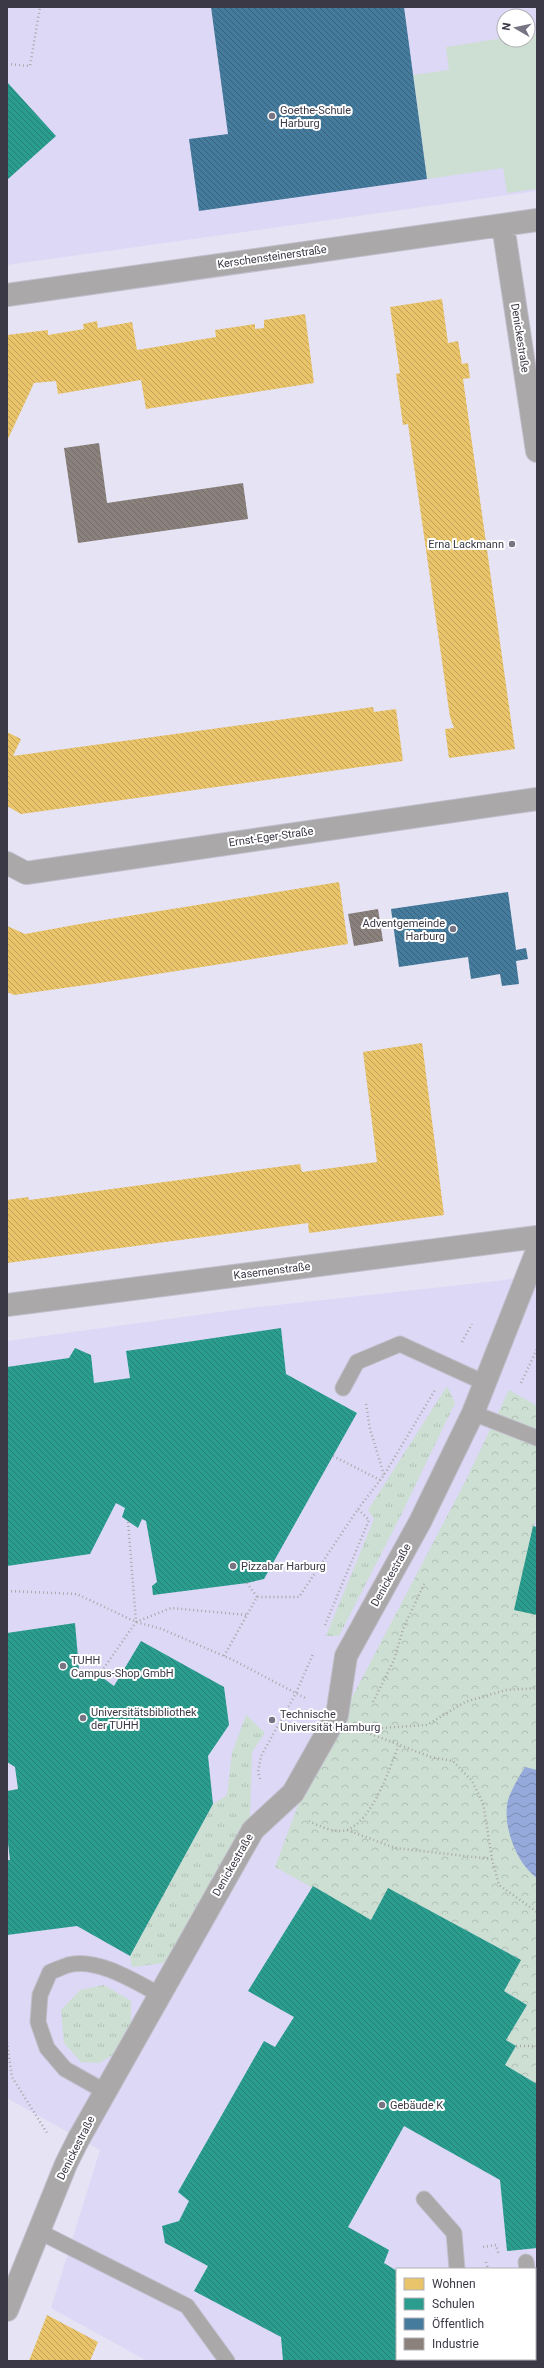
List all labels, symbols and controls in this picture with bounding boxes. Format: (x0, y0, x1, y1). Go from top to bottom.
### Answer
north arrow (496, 8, 536, 48)
text: N (500, 21, 514, 31)
place label: Goethe-Schule Harburg (280, 104, 351, 130)
marker: Goethe-Schule Harburg (267, 111, 277, 121)
street label: Kerschensteinerstraße (216, 243, 328, 271)
street label: Denickestraße (508, 302, 532, 374)
place label: Erna Lackmann (428, 538, 504, 551)
marker: Erna Lackmann (507, 539, 517, 549)
street label: Ernst-Eger-Straße (228, 825, 314, 849)
place label: Adventgemeinde Harburg (363, 917, 445, 943)
marker: Adventgemeinde Harburg (448, 924, 458, 934)
street label: Kasernenstraße (233, 1260, 311, 1282)
street label: Denickestraße (368, 1541, 414, 1609)
place label: Pizzabar Harburg (241, 1560, 326, 1573)
marker: Pizzabar Harburg (228, 1561, 238, 1571)
place label: TUHH Campus-Shop GmbH (71, 1654, 174, 1680)
marker: TUHH Campus-Shop GmbH (58, 1661, 68, 1671)
place label: Universitätsbibliothek der TUHH (91, 1706, 197, 1732)
place label: Technische Universität Hamburg (280, 1708, 380, 1734)
marker: Universitätsbibliothek der TUHH (78, 1713, 88, 1723)
marker: Technische Universität Hamburg (267, 1715, 277, 1725)
street label: Denickestraße (210, 1831, 256, 1899)
place label: Gebäude K (390, 2099, 443, 2112)
marker: Gebäude K (377, 2100, 387, 2110)
street label: Denickestraße (54, 2114, 98, 2182)
legend (396, 2268, 536, 2360)
text: Wohnen (432, 2277, 476, 2291)
text: Schulen (432, 2297, 475, 2311)
text: Öffentlich (432, 2316, 484, 2331)
text: Industrie (432, 2337, 479, 2351)

